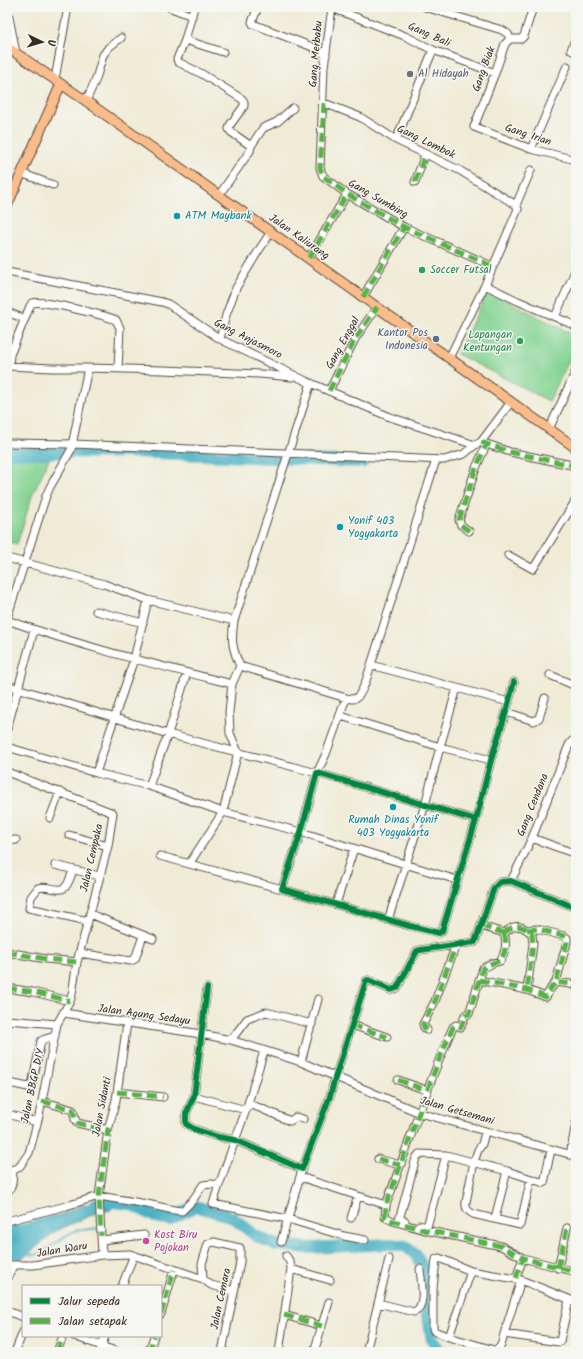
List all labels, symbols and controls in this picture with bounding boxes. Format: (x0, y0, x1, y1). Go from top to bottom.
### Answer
street label: Gang Bali (405, 18, 453, 52)
street label: Gang Merbabu (304, 19, 328, 88)
north arrow (22, 22, 62, 62)
text: U (42, 39, 60, 47)
street label: Gang Biak (467, 43, 501, 94)
place label: Al Hidayah (418, 65, 469, 83)
marker: Al Hidayah (405, 69, 415, 79)
street label: Gang Irian (502, 119, 554, 151)
street label: Gang Lombok (394, 120, 459, 164)
street label: Gang Sumbing (345, 175, 411, 223)
place label: ATM Maybank (185, 207, 252, 225)
street label: Jalan Kaliurang (265, 209, 333, 265)
marker: ATM Maybank (172, 211, 182, 221)
place label: Soccer Futsal (430, 261, 492, 279)
marker: Soccer Futsal (417, 265, 427, 275)
street label: Gang Enggal (321, 313, 365, 373)
street label: Gang Anjasmoro (211, 314, 285, 364)
place label: Kantor Pos Indonesia (378, 324, 428, 355)
place label: Lapangan Kentungan (463, 326, 512, 357)
marker: Kantor Pos Indonesia (431, 334, 441, 344)
marker: Lapangan Kentungan (515, 336, 525, 346)
place label: Yonif 403 Yogyakarta (348, 512, 398, 543)
marker: Yonif 403 Yogyakarta (335, 522, 345, 532)
street label: Gang Cendana (512, 771, 554, 839)
marker: Rumah Dinas Yonif 403 Yogyakarta (388, 802, 398, 812)
place label: Rumah Dinas Yonif 403 Yogyakarta (348, 811, 440, 842)
street label: Jalan Cempaka (75, 822, 109, 894)
street label: Jalan Agung Sedayu (97, 1000, 192, 1030)
street label: Jalan BBGP DIY (16, 1046, 50, 1125)
street label: Jalan Sidanti (87, 1075, 117, 1138)
street label: Jalan Getsemani (418, 1092, 497, 1130)
place label: Kost Biru Pojokan (154, 1226, 198, 1257)
marker: Kost Biru Pojokan (141, 1236, 151, 1246)
street label: Jalan Waru (35, 1237, 89, 1263)
street label: Jalan Cemara (206, 1266, 236, 1332)
legend (22, 1285, 162, 1337)
text: Jalur sepeda (58, 1292, 120, 1311)
text: Jalan setapak (58, 1312, 127, 1331)

